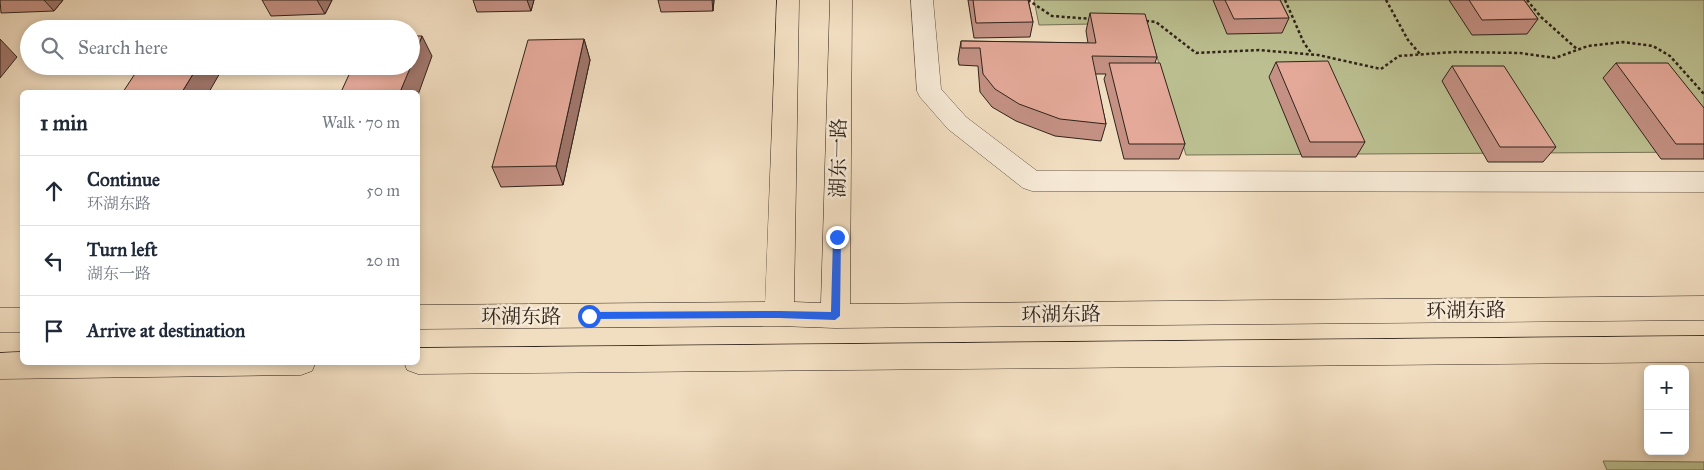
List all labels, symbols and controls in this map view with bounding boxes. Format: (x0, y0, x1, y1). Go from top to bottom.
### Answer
search box (20, 20, 420, 75)
icon: search (38, 34, 66, 62)
text: Search here (78, 36, 168, 59)
text: 1 min (40, 110, 88, 136)
text: Walk · 70 m (322, 113, 400, 132)
street label: 湖东一路 (825, 118, 851, 198)
text: Continue (87, 168, 160, 191)
icon: ahead (40, 177, 68, 205)
text: 50 m (366, 181, 400, 200)
text: 环湖东路 (87, 194, 151, 213)
route end (826, 226, 849, 249)
text: Turn left (87, 238, 157, 261)
icon: left (40, 247, 68, 275)
text: 20 m (366, 251, 400, 270)
text: 湖东一路 (87, 264, 151, 283)
street label: 环湖东路 (1426, 297, 1506, 323)
street label: 环湖东路 (1021, 301, 1101, 327)
street label: 环湖东路 (481, 304, 561, 328)
route start (578, 305, 601, 328)
icon: arrive (40, 317, 68, 345)
text: Arrive at destination (87, 319, 245, 342)
map controls (1644, 365, 1689, 455)
button: + (1644, 365, 1689, 410)
button: − (1644, 410, 1689, 455)

